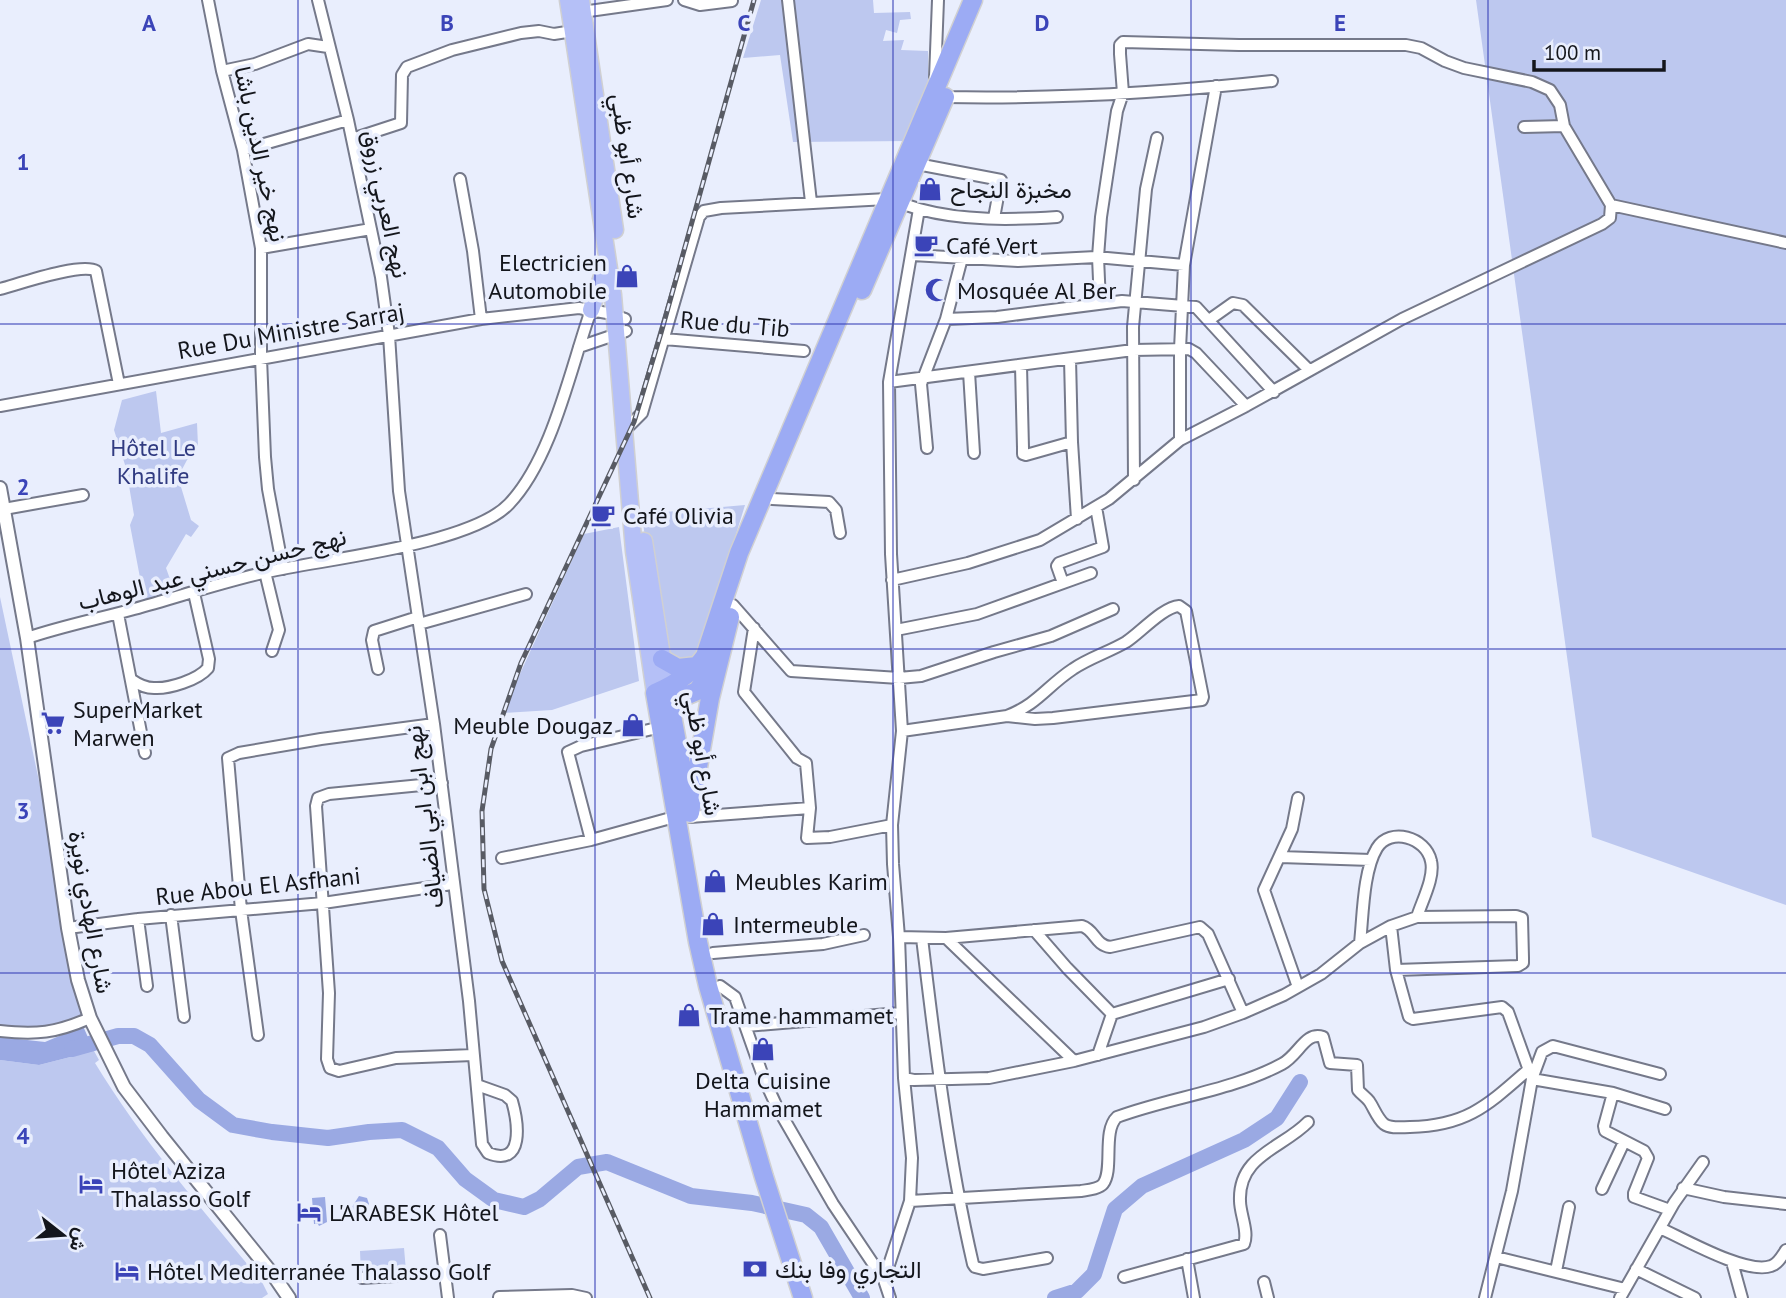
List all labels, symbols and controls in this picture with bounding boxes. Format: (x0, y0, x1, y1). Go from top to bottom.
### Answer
text: A (142, 8, 156, 37)
text: B (440, 8, 454, 37)
text: C (738, 8, 751, 37)
text: D (1035, 8, 1049, 37)
text: E (1334, 8, 1346, 37)
scale bar (1534, 28, 1664, 72)
text: 100 m (1544, 39, 1601, 66)
street label: نهج خير الدين باشا (225, 63, 295, 245)
street label: شارع أبو ظبي (600, 91, 652, 221)
street label: نهج العربي زروق (351, 127, 417, 282)
text: 1 (16, 147, 30, 176)
place label: مخبزة النجاح (950, 174, 1072, 206)
shop icon: مخبزة النجاح (916, 175, 944, 203)
place label: Café Vert (946, 230, 1038, 261)
cafe icon: Café Vert (912, 231, 940, 259)
place label: Electricien Automobile (488, 247, 607, 306)
shop icon: Electricien Automobile (613, 262, 641, 290)
place label: Mosquée Al Ber (957, 275, 1116, 306)
mosque icon: Mosquée Al Ber (923, 276, 951, 304)
street label: Rue Du Ministre Sarraj (175, 296, 407, 366)
street label: Rue du Tib (679, 304, 791, 344)
park label: Hôtel Le Khalife (110, 432, 196, 491)
text: 2 (16, 472, 30, 501)
place label: Café Olivia (623, 500, 734, 531)
cafe icon: Café Olivia (589, 501, 617, 529)
street label: نهج حسن حسني عبد الوهاب (75, 521, 350, 621)
street label: شارع أبو ظبي (673, 688, 729, 819)
place label: SuperMarket Marwen (73, 694, 203, 753)
supermarket icon: SuperMarket Marwen (39, 709, 67, 737)
place label: Meuble Dougaz (453, 710, 613, 741)
shop icon: Meuble Dougaz (619, 711, 647, 739)
street label: نهج ابن ابي الضياف (397, 723, 455, 910)
text: 3 (16, 796, 30, 825)
street label: شارع الهادي نويرة (58, 828, 121, 996)
street label: Rue Abou El Asfhani (154, 860, 362, 912)
place label: Meubles Karim (735, 866, 888, 897)
shop icon: Meubles Karim (701, 867, 729, 895)
place label: Intermeuble (733, 909, 858, 940)
shop icon: Intermeuble (699, 910, 727, 938)
place label: Trame hammamet (709, 1000, 894, 1031)
shop icon: Trame hammamet (675, 1001, 703, 1029)
shop icon: Delta Cuisine Hammamet (749, 1035, 777, 1063)
place label: Delta Cuisine Hammamet (695, 1065, 831, 1124)
text: 4 (16, 1121, 30, 1150)
place label: Hôtel Aziza Thalasso Golf (111, 1155, 251, 1214)
hotel icon: Hôtel Aziza Thalasso Golf (77, 1170, 105, 1198)
place label: L'ARABESK Hôtel (329, 1197, 499, 1228)
hotel icon: L'ARABESK Hôtel (295, 1198, 323, 1226)
north arrow (28, 1200, 98, 1270)
text: ش (64, 1226, 94, 1255)
place label: التجاري وفا بنك (775, 1254, 922, 1289)
bank icon: التجاري وفا بنك (741, 1255, 769, 1283)
place label: Hôtel Mediterranée Thalasso Golf (147, 1256, 491, 1287)
hotel icon: Hôtel Mediterranée Thalasso Golf (113, 1257, 141, 1285)

